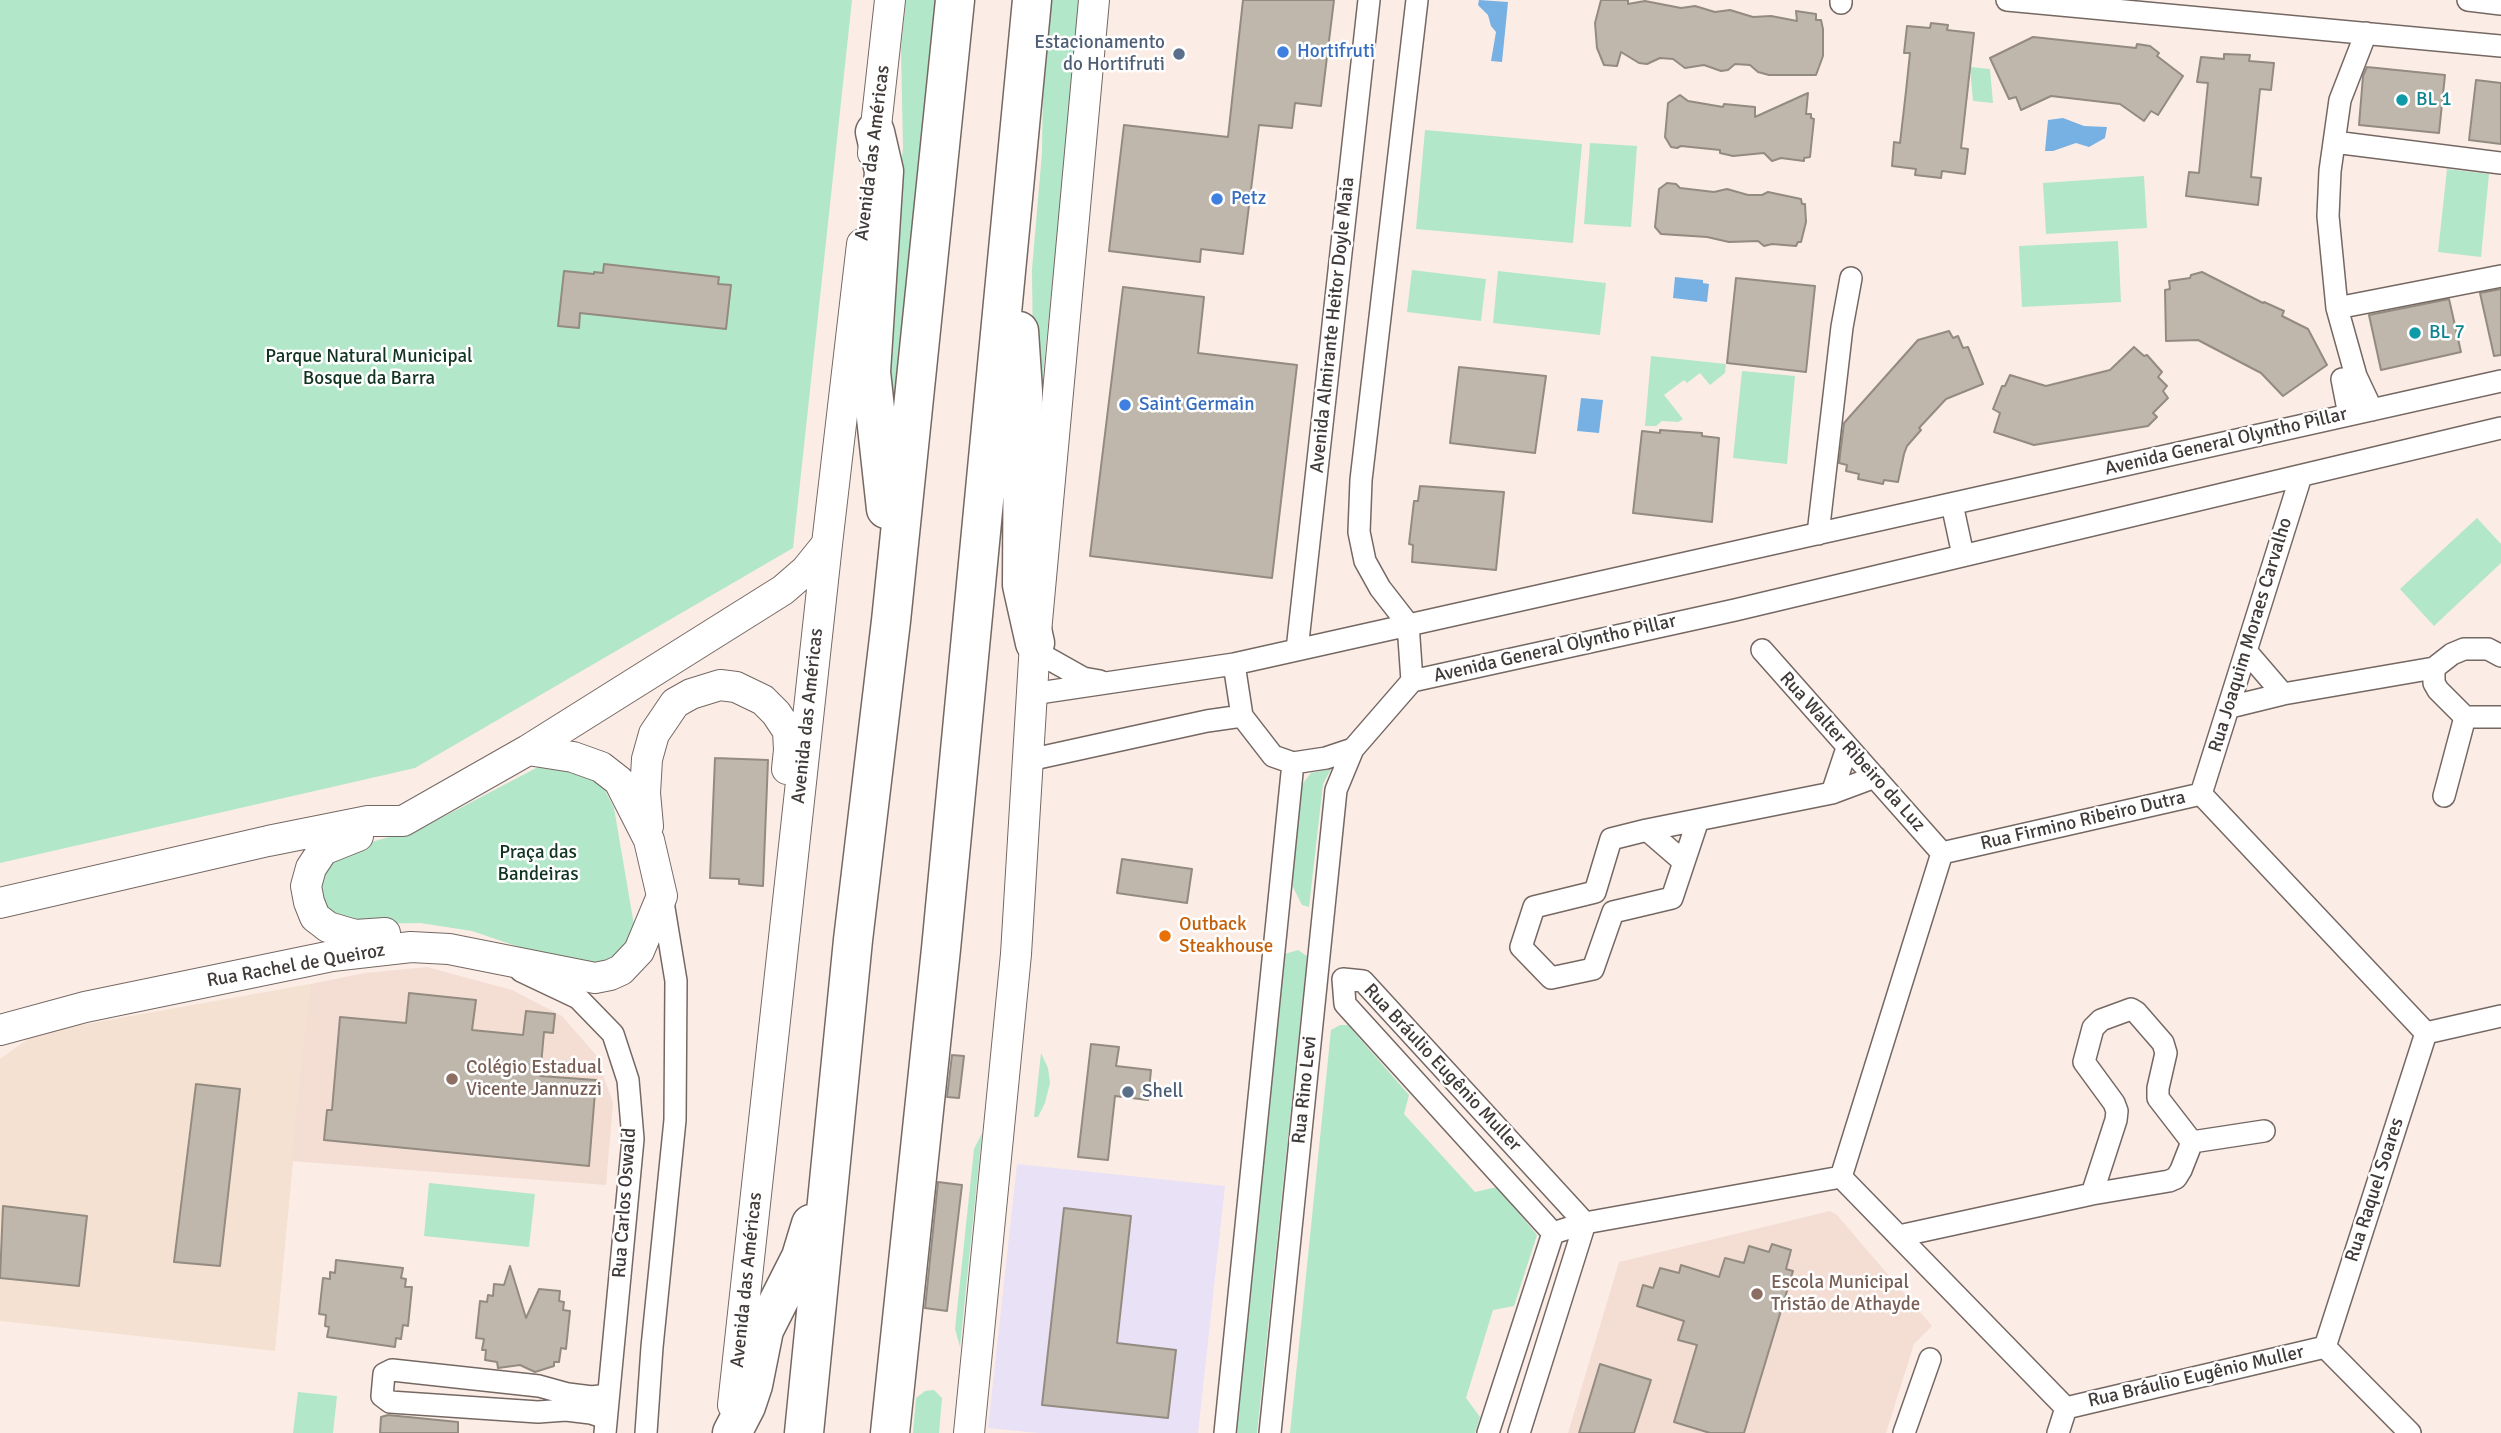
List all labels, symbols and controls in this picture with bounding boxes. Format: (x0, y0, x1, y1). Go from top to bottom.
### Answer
place label: Estacionamento do Hortifruti (1034, 32, 1165, 76)
place label: Hortifruti (1297, 41, 1375, 63)
marker: Hortifruti (1275, 44, 1291, 60)
marker: Estacionamento do Hortifruti (1171, 46, 1187, 62)
street label: Avenida das Américas (851, 64, 895, 242)
place label: BL 1 (2416, 89, 2452, 111)
marker: BL 1 (2394, 92, 2410, 108)
street label: Avenida Almirante Heitor Doyle Maia (1306, 176, 1360, 474)
place label: Petz (1231, 188, 1266, 210)
marker: Petz (1209, 191, 1225, 207)
place label: BL 7 (2429, 322, 2465, 344)
marker: BL 7 (2407, 325, 2423, 341)
park label: Parque Natural Municipal Bosque da Barra (265, 346, 473, 390)
place label: Saint Germain (1139, 394, 1255, 416)
marker: Saint Germain (1117, 397, 1133, 413)
street label: Avenida General Olyntho Pillar (2103, 403, 2349, 481)
street label: Rua Joaquim Moraes Carvalho (2204, 515, 2298, 755)
street label: Avenida General Olyntho Pillar (1432, 610, 1678, 688)
street label: Avenida das Américas (787, 627, 829, 805)
street label: Rua Walter Ribeiro da Luz (1774, 668, 1930, 836)
street label: Rua Firmino Ribeiro Dutra (1978, 786, 2188, 856)
park label: Praça das Bandeiras (497, 842, 579, 886)
place label: Outback Steakhouse (1179, 914, 1273, 958)
marker: Outback Steakhouse (1157, 928, 1173, 944)
street label: Rua Rachel de Queiroz (205, 939, 387, 993)
street label: Rua Bráulio Eugênio Muller (1358, 979, 1526, 1157)
street label: Rua Rino Levi (1288, 1035, 1322, 1145)
place label: Colégio Estadual Vicente Jannuzzi (466, 1057, 602, 1101)
marker: Colégio Estadual Vicente Jannuzzi (444, 1071, 460, 1087)
place label: Shell (1142, 1081, 1183, 1103)
marker: Shell (1120, 1084, 1136, 1100)
street label: Rua Raquel Soares (2341, 1115, 2409, 1265)
street label: Rua Carlos Oswald (608, 1127, 642, 1279)
street label: Avenida das Américas (726, 1191, 768, 1369)
place label: Escola Municipal Tristão de Athayde (1771, 1272, 1920, 1316)
marker: Escola Municipal Tristão de Athayde (1749, 1286, 1765, 1302)
street label: Rua Bráulio Eugênio Muller (2086, 1341, 2306, 1413)

